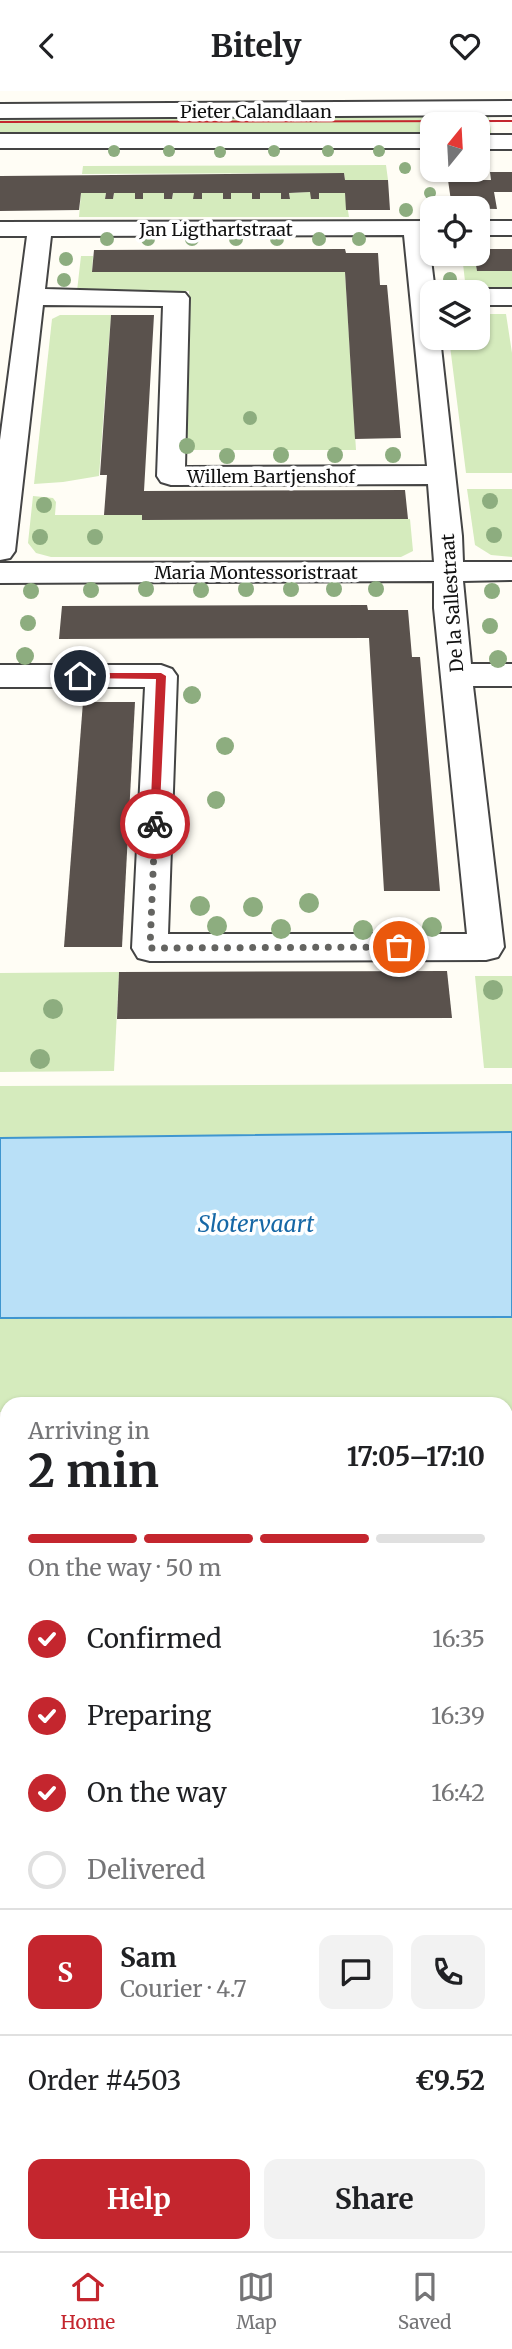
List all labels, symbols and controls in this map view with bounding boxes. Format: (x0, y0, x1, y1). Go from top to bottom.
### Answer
text: Bitely (211, 26, 301, 66)
icon: back (28, 27, 66, 65)
icon: heart (446, 27, 484, 65)
street label: Pieter Calandlaan (180, 100, 332, 123)
north arrow (420, 112, 490, 182)
map controls (420, 112, 490, 350)
button: locate (420, 196, 490, 266)
street label: Jan Ligthartstraat (138, 218, 293, 241)
button: layers (420, 280, 490, 350)
street label: Willem Bartjenshof (186, 465, 356, 488)
street label: De la Sallestraat (436, 533, 468, 673)
street label: Maria Montessoristraat (154, 561, 358, 584)
pin (50, 646, 110, 706)
icon: home (61, 657, 99, 695)
courier (120, 789, 190, 859)
icon: bike (136, 805, 174, 843)
pin (369, 917, 429, 977)
icon: bag (380, 928, 418, 966)
water label: Slotervaart (198, 1209, 314, 1238)
text: Arriving in (28, 1416, 150, 1445)
text: 17:05–17:10 (347, 1440, 485, 1473)
text: 2 min (28, 1442, 159, 1500)
text: On the way · 50 m (28, 1553, 221, 1582)
icon: check (28, 1620, 66, 1658)
text: Confirmed (87, 1622, 222, 1655)
text: 16:35 (432, 1624, 485, 1653)
icon: check (28, 1697, 66, 1735)
text: Preparing (87, 1699, 211, 1732)
text: 16:39 (431, 1701, 485, 1730)
icon: check (28, 1774, 66, 1812)
text: On the way (87, 1776, 227, 1809)
text: 16:42 (431, 1778, 485, 1807)
text: Delivered (87, 1853, 206, 1886)
button: chat (319, 1935, 393, 2009)
button: phone (411, 1935, 485, 2009)
text: Sam (120, 1941, 177, 1974)
text: S (57, 1956, 73, 1989)
text: Courier · 4.7 (120, 1974, 247, 2003)
text: Order #4503 (28, 2064, 182, 2097)
text: €9.52 (415, 2064, 485, 2097)
button: Help (28, 2159, 250, 2239)
button: Share (264, 2159, 485, 2239)
tab: Home (60, 2268, 115, 2334)
tab: Map (236, 2268, 277, 2334)
tab: Saved (398, 2268, 452, 2334)

